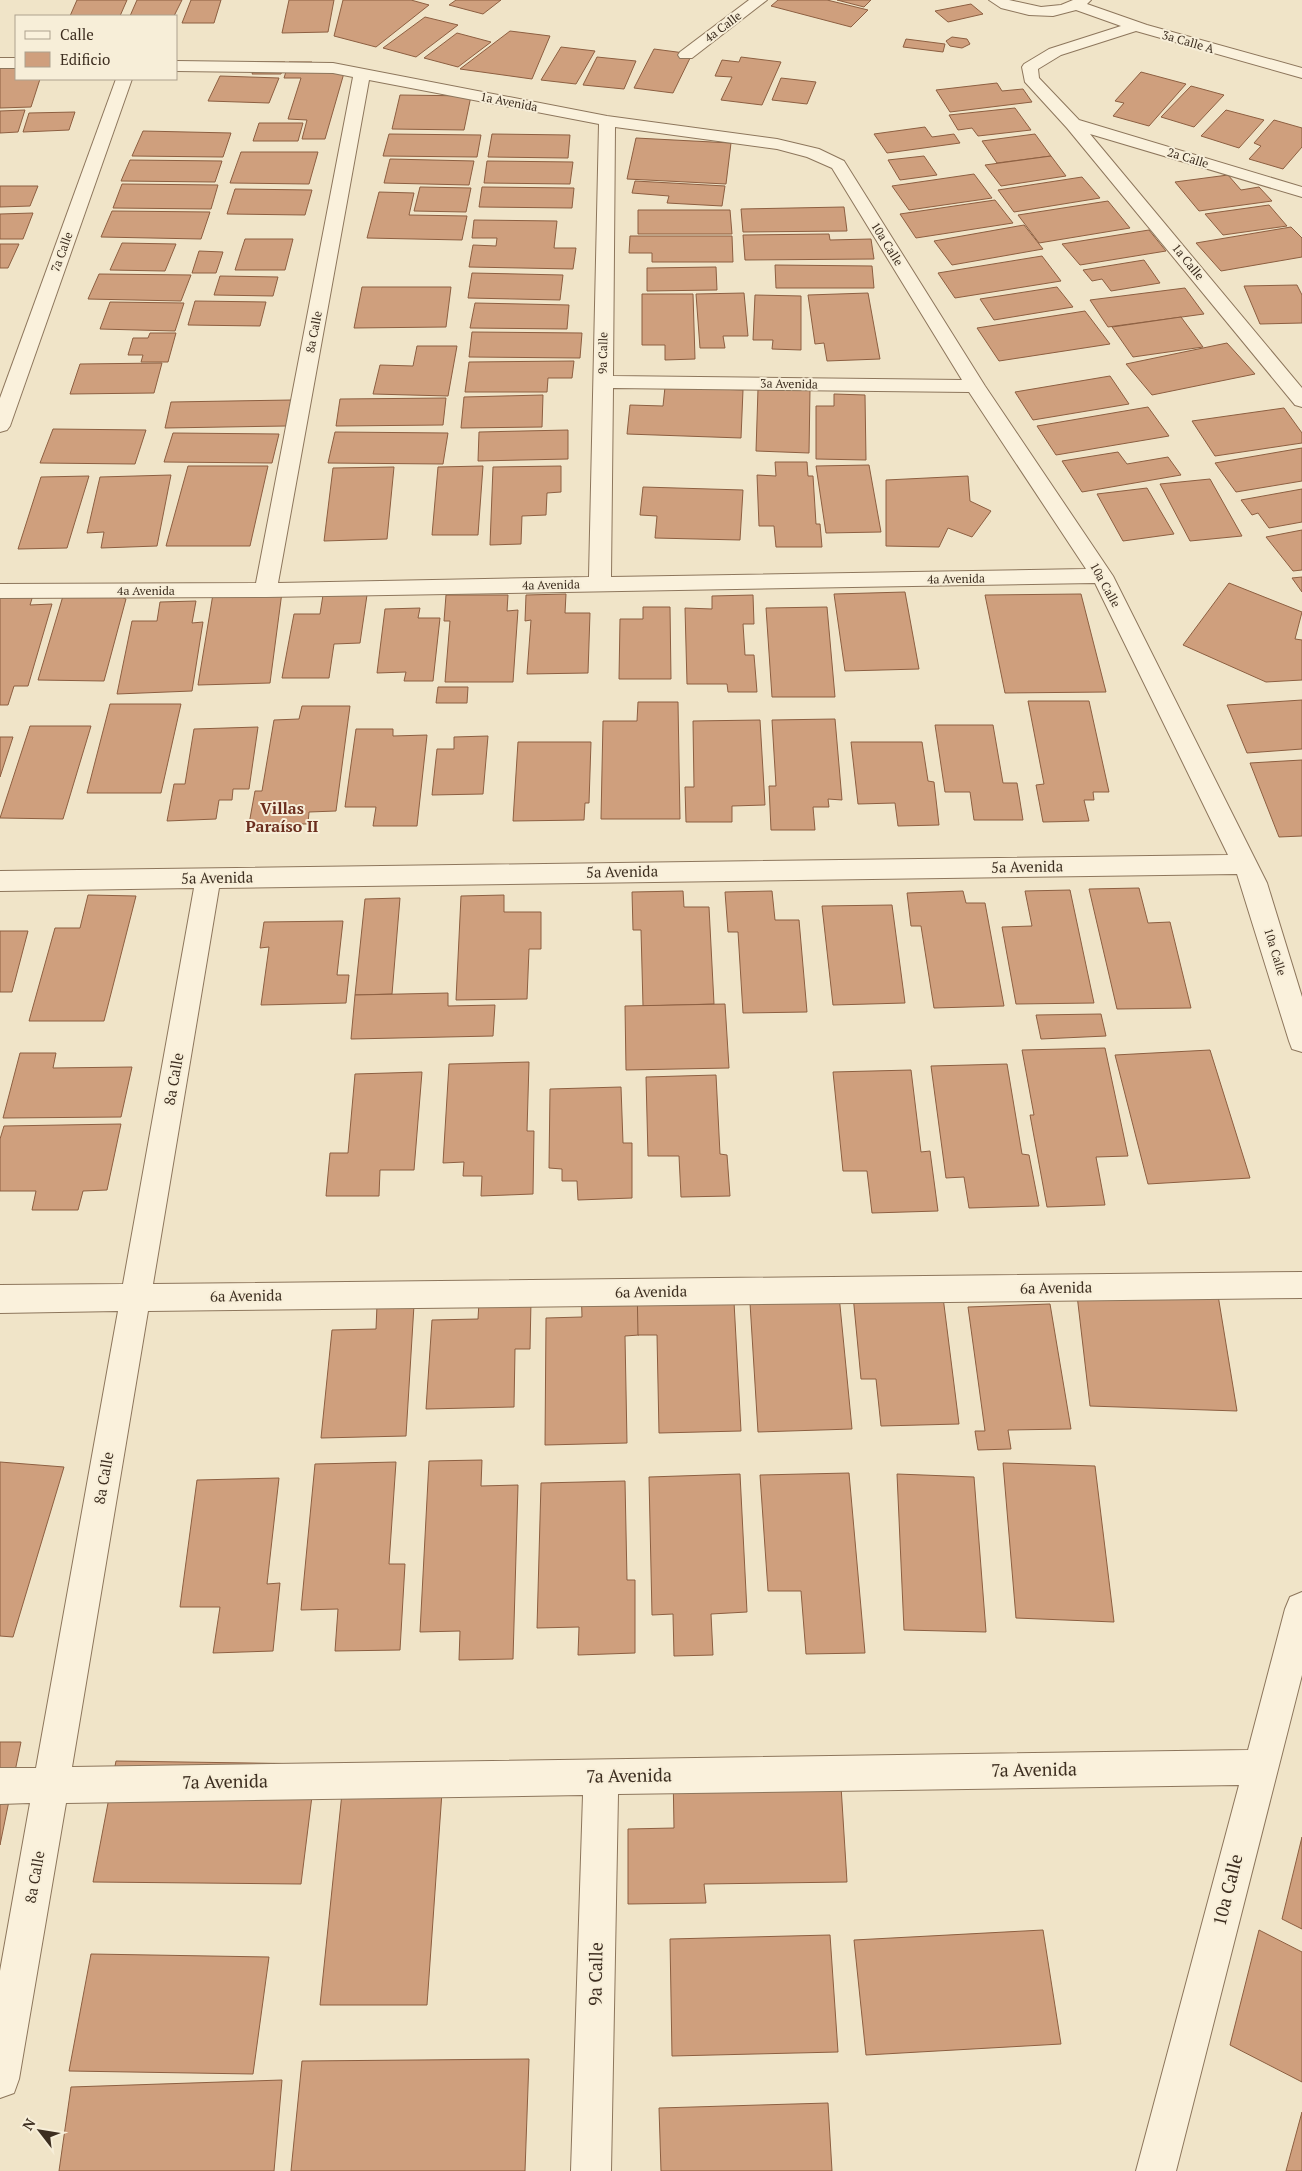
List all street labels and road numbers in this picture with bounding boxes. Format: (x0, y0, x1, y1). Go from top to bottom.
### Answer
street label: 4a Calle (701, 8, 744, 45)
street label: 3a Calle A (1160, 27, 1217, 56)
street label: 1a Avenida (479, 89, 539, 114)
street label: 2a Calle (1166, 144, 1211, 171)
street label: 10a Calle (868, 219, 907, 268)
street label: 7a Calle (47, 230, 76, 274)
street label: 1a Calle (1169, 240, 1208, 283)
street label: 8a Calle (302, 310, 325, 354)
street label: 9a Calle (595, 332, 610, 374)
street label: 3a Avenida (760, 375, 818, 392)
street label: 10a Calle (1087, 560, 1124, 610)
street label: 4a Avenida (927, 570, 985, 587)
street label: 4a Avenida (522, 576, 580, 593)
street label: 4a Avenida (117, 583, 175, 598)
street label: 5a Avenida (991, 855, 1064, 877)
street label: 5a Avenida (586, 860, 659, 882)
street label: 5a Avenida (181, 866, 254, 888)
street label: 10a Calle (1261, 926, 1290, 977)
street label: 8a Calle (159, 1051, 187, 1107)
street label: 6a Avenida (1020, 1276, 1093, 1298)
street label: 6a Avenida (615, 1280, 688, 1302)
street label: 6a Avenida (210, 1284, 283, 1306)
street label: 8a Calle (89, 1450, 117, 1506)
street label: 7a Avenida (991, 1756, 1077, 1782)
street label: 7a Avenida (586, 1762, 672, 1788)
street label: 7a Avenida (182, 1768, 268, 1794)
street label: 8a Calle (20, 1849, 48, 1905)
street label: 10a Calle (1207, 1851, 1248, 1928)
street label: 9a Calle (582, 1942, 608, 2006)

